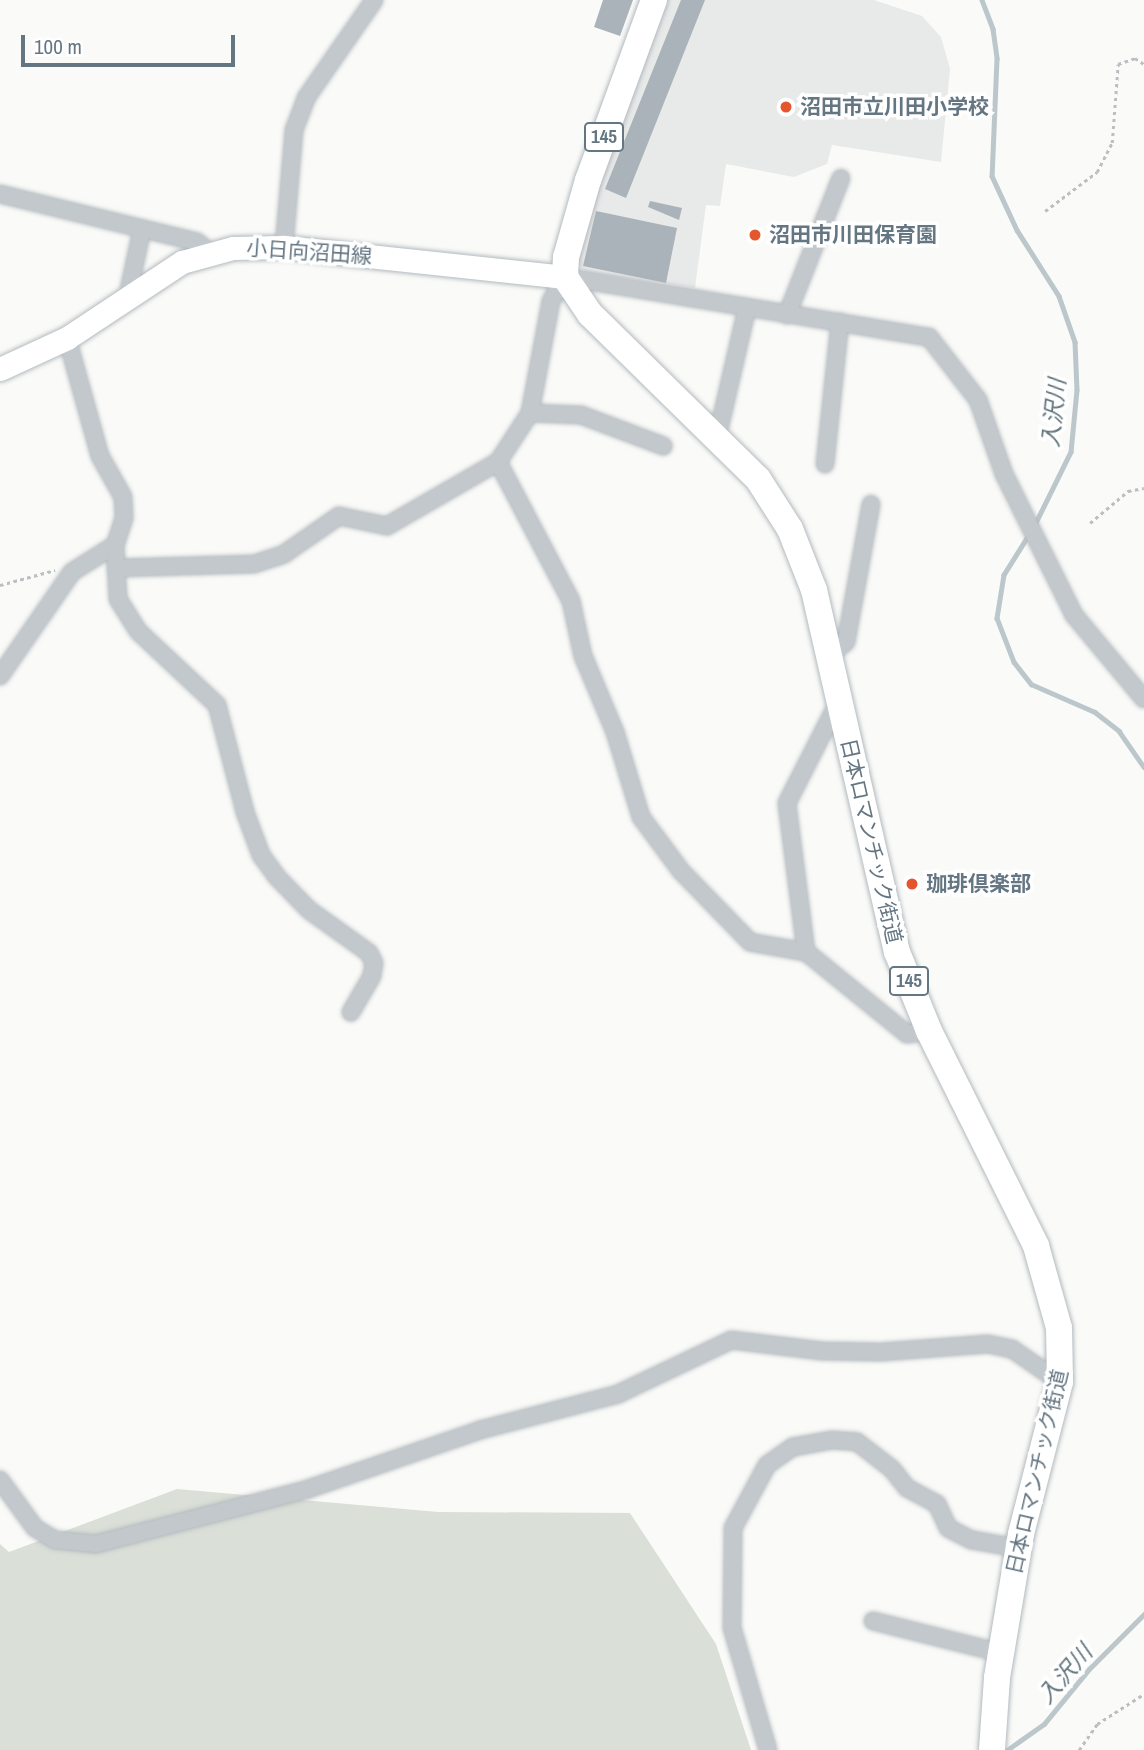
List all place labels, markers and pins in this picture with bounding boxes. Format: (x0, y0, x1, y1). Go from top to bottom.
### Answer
place label: 沼田市立川田小学校 (800, 94, 989, 120)
marker: 沼田市立川田小学校 (778, 99, 794, 115)
place label: 沼田市川田保育園 (769, 222, 937, 248)
marker: 沼田市川田保育園 (747, 227, 763, 243)
place label: 珈琲倶楽部 (926, 871, 1031, 897)
marker: 珈琲倶楽部 (904, 876, 920, 892)

